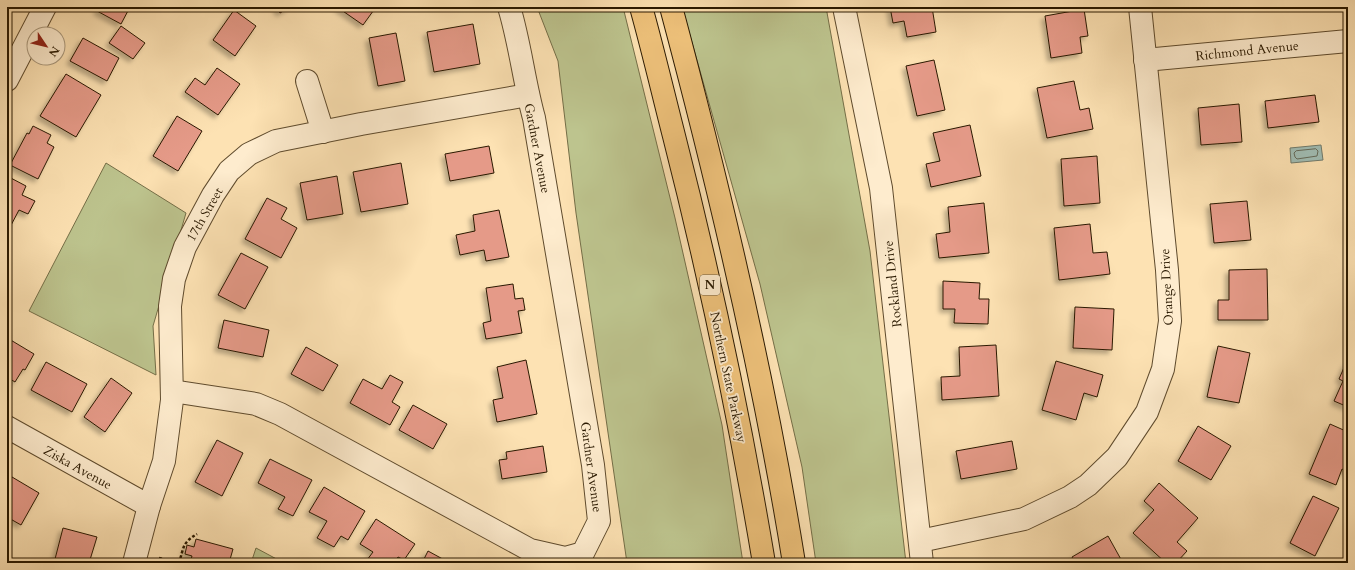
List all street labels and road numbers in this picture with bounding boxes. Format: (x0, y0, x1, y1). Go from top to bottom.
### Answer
street label: Richmond Avenue (1195, 37, 1300, 65)
street label: Gardner Avenue (519, 102, 555, 195)
street label: 17th Street (182, 184, 227, 245)
street label: Rockland Drive (879, 240, 906, 328)
street label: Orange Drive (1156, 248, 1178, 326)
road number: N (700, 275, 720, 295)
street label: Northern State Parkway (705, 310, 751, 444)
street label: Gardner Avenue (576, 421, 606, 514)
street label: Ziska Avenue (40, 442, 115, 494)

